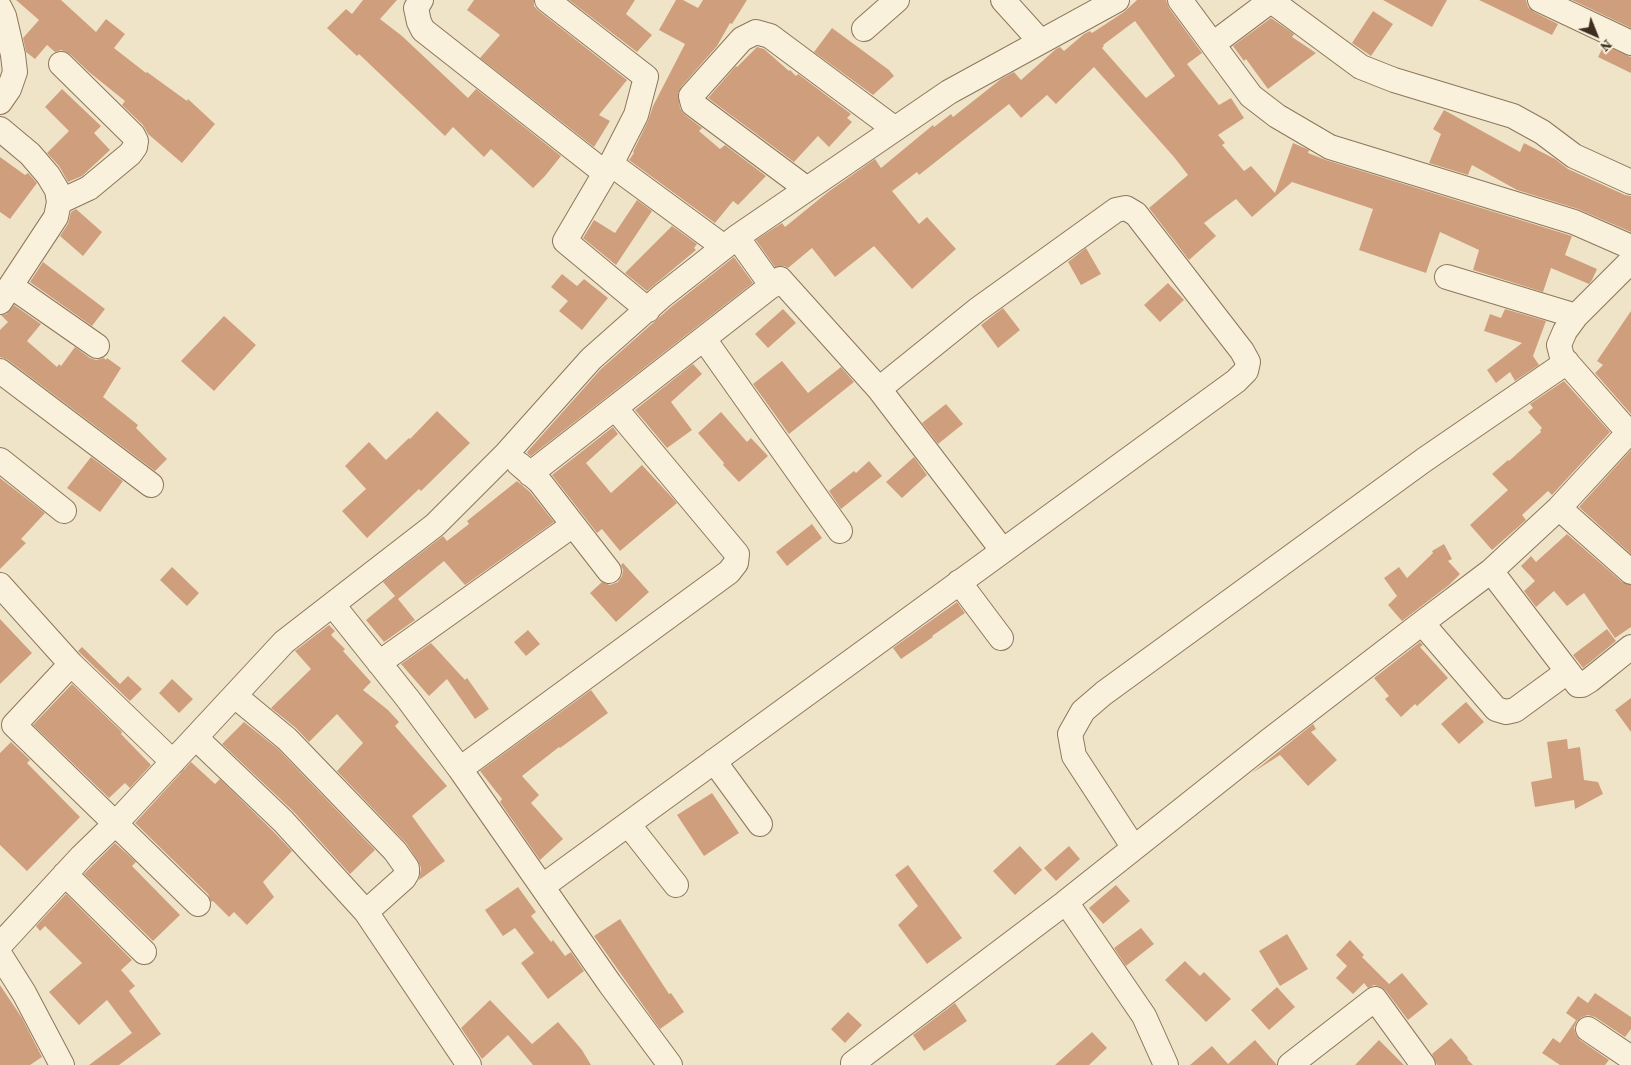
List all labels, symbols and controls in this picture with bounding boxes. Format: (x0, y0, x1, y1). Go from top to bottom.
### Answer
north arrow (1571, 10, 1621, 60)
text: N (1596, 35, 1617, 57)

